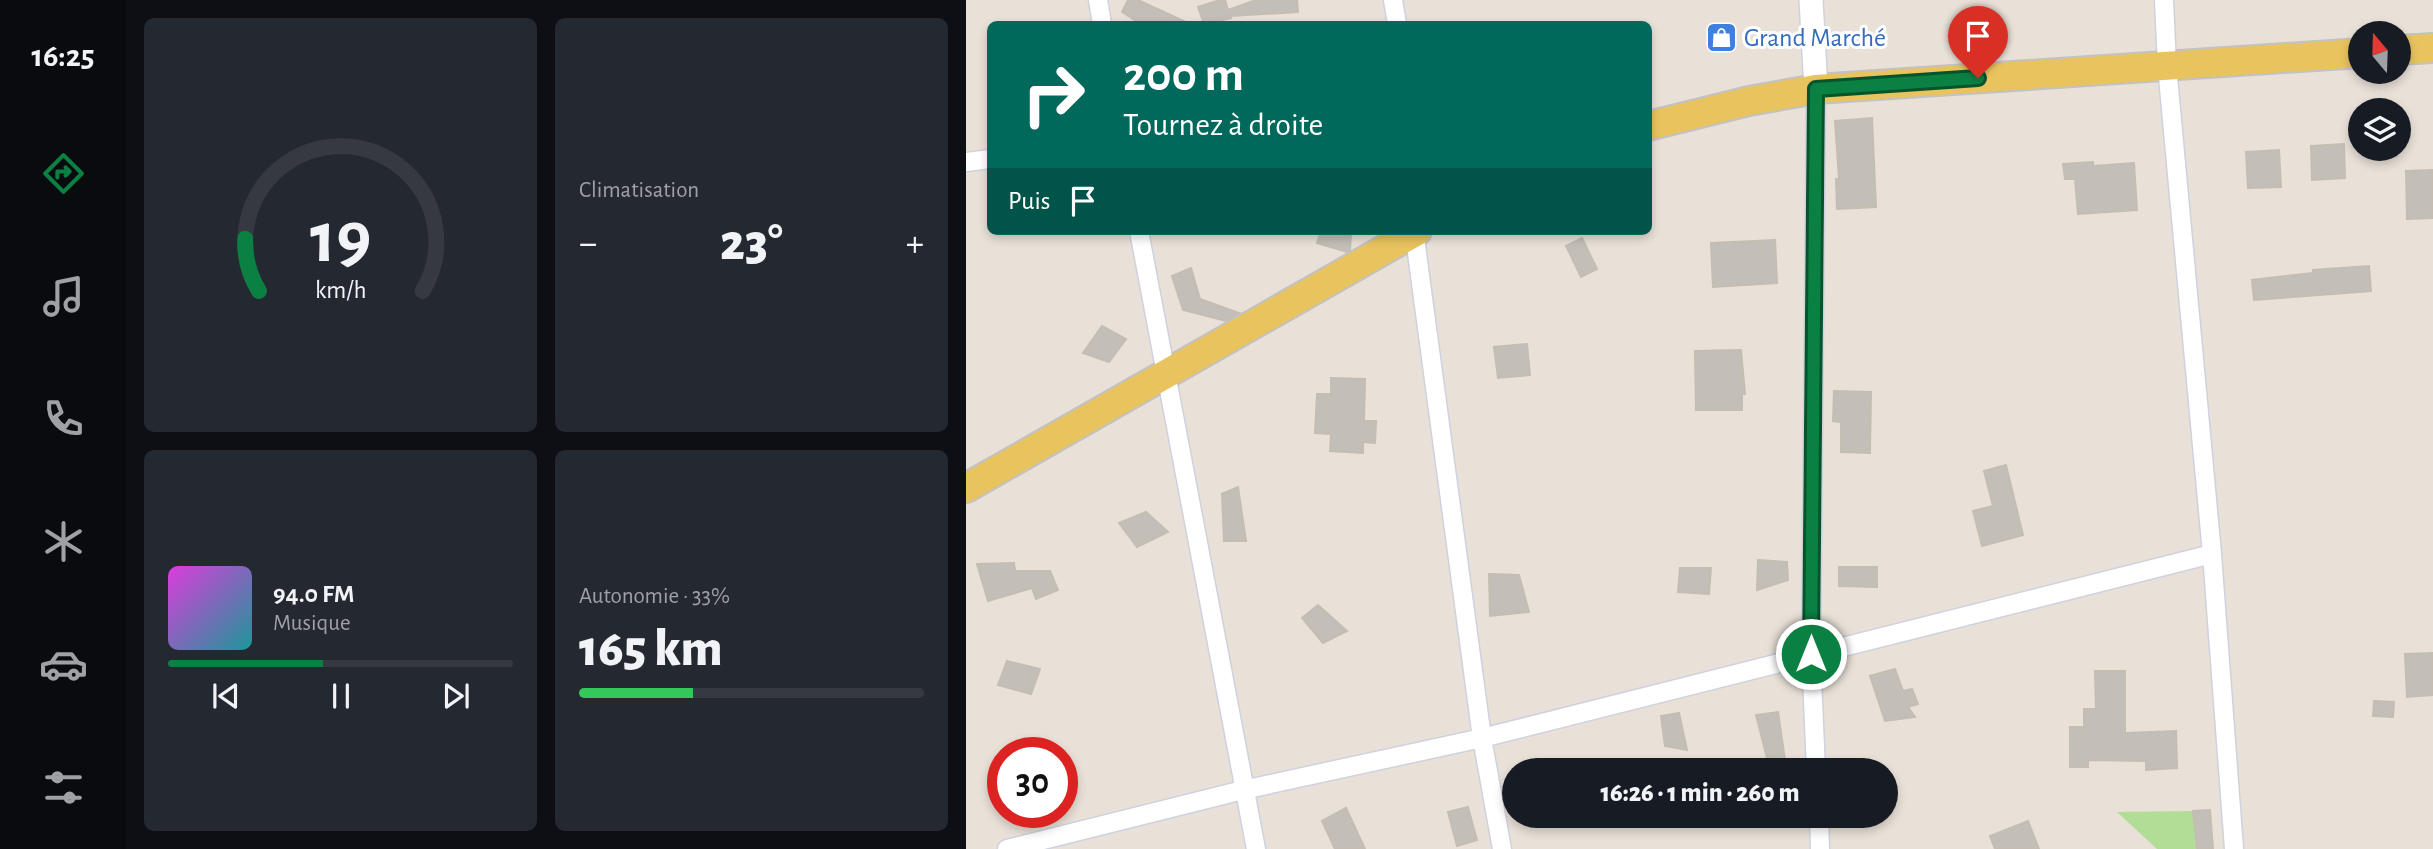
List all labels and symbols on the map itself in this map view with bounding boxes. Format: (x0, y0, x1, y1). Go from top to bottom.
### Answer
pin (1948, 6, 2008, 78)
shop icon: Grand Marché (1704, 20, 1738, 54)
north arrow (2348, 21, 2412, 84)
place label: Grand Marché (1744, 25, 1886, 51)
position arrow (1774, 617, 1848, 691)
speed limit sign: 30 (987, 737, 1078, 828)

